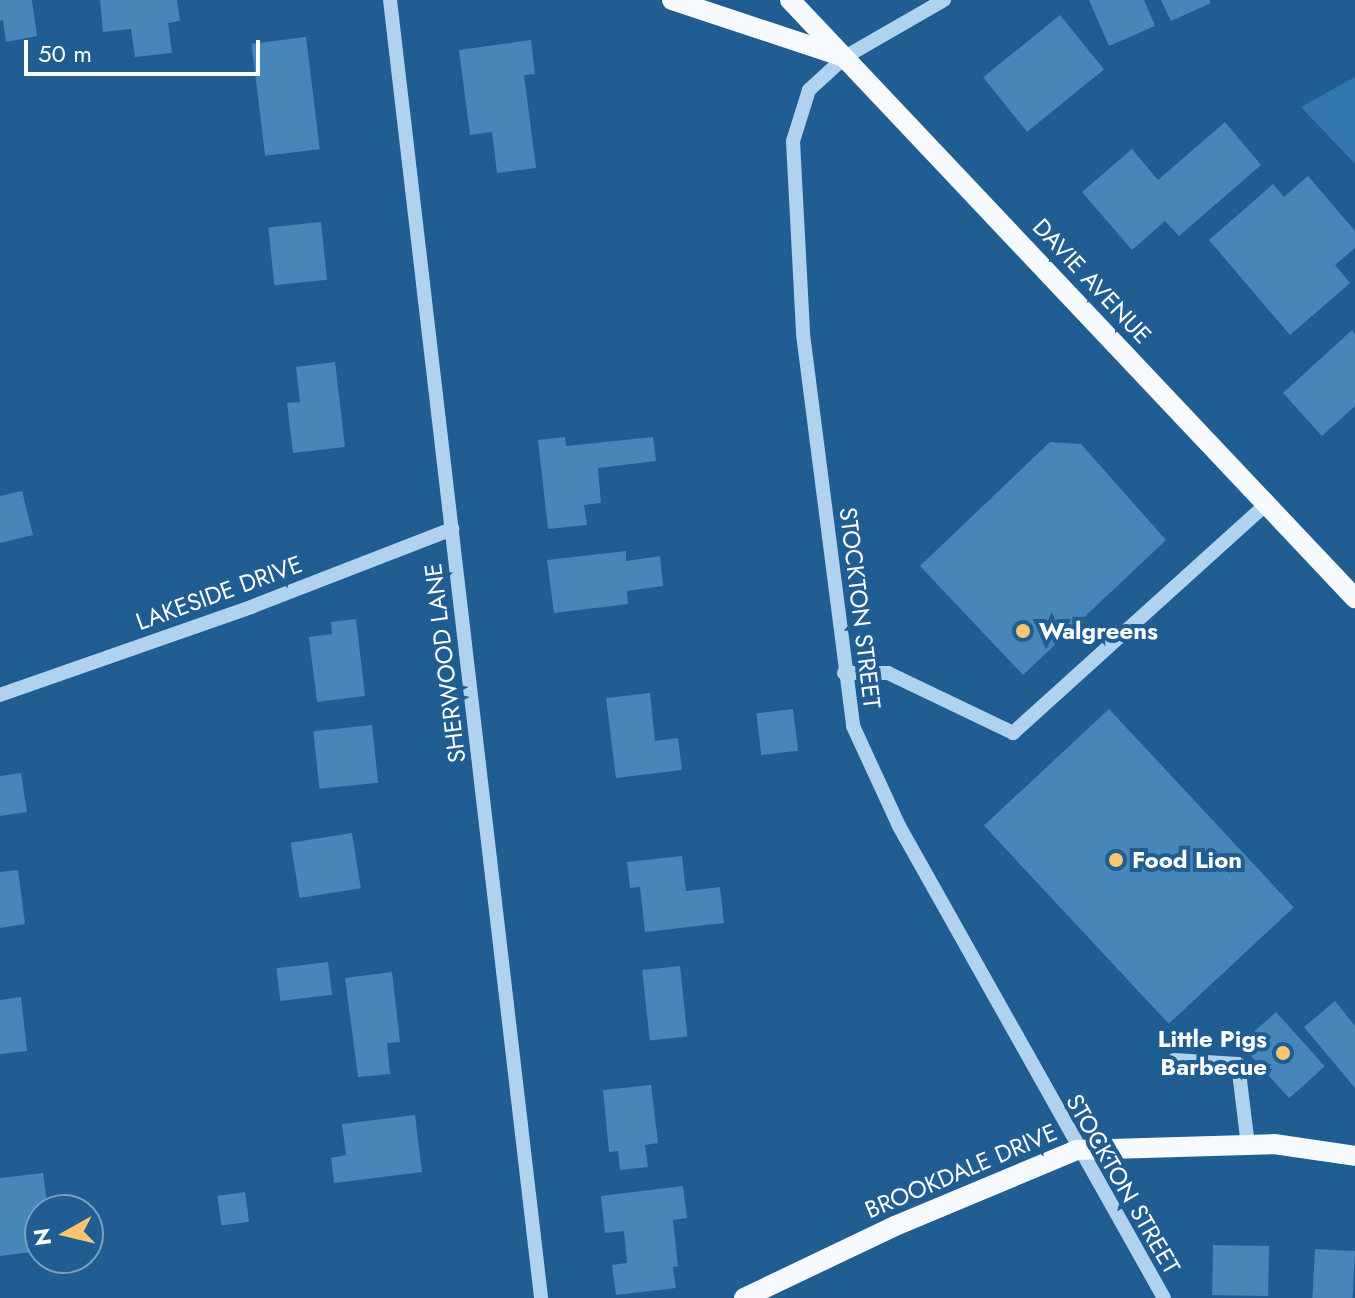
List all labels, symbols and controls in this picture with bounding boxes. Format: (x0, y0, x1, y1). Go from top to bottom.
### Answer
scale bar (28, 24, 264, 74)
text: 50 m (38, 36, 92, 71)
street label: DAVIE AVENUE (1027, 213, 1157, 349)
street label: STOCKTON STREET (833, 506, 887, 710)
street label: LAKESIDE DRIVE (132, 550, 306, 636)
street label: SHERWOOD LANE (418, 562, 472, 764)
place label: Walgreens (1039, 617, 1158, 645)
marker: Walgreens (1014, 622, 1032, 640)
place label: Food Lion (1132, 846, 1242, 874)
marker: Food Lion (1107, 851, 1125, 869)
place label: Little Pigs Barbecue (1158, 1025, 1267, 1081)
marker: Little Pigs Barbecue (1274, 1044, 1292, 1062)
street label: STOCKTON STREET (1060, 1089, 1186, 1279)
street label: BROOKDALE DRIVE (861, 1118, 1061, 1224)
north arrow (24, 1194, 104, 1274)
text: N (25, 1226, 59, 1248)

